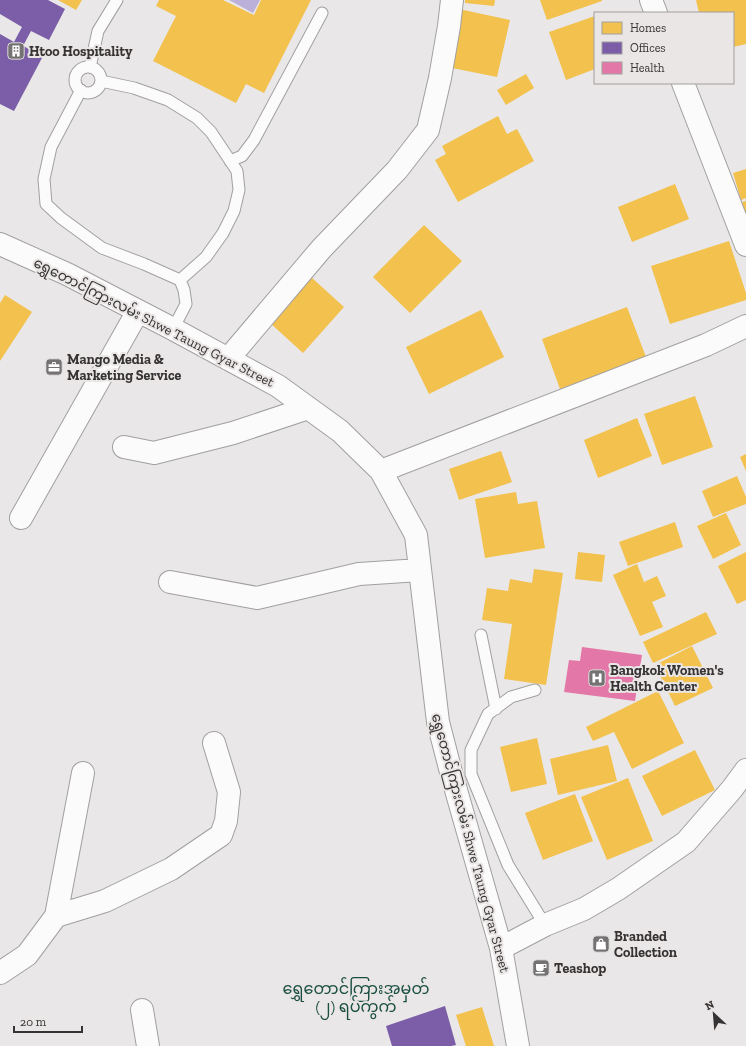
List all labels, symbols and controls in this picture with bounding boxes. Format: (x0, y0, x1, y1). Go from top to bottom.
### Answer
legend (594, 12, 734, 84)
text: Homes (630, 21, 666, 35)
building icon: Htoo Hospitality (6, 41, 26, 61)
text: Offices (630, 41, 666, 55)
place label: Htoo Hospitality (29, 43, 133, 60)
text: Health (630, 61, 665, 75)
street label: ရွှေတောင်ကြားလမ်း Shwe Taung Gyar Street (29, 252, 279, 394)
place label: Mango Media & Marketing Service (67, 351, 182, 384)
office icon: Mango Media & Marketing Service (44, 357, 64, 377)
place label: Bangkok Women's Health Center (610, 662, 724, 695)
hospital icon: Bangkok Women's Health Center (587, 668, 607, 688)
street label: ရွှေတောင်ကြားလမ်း Shwe Taung Gyar Street (425, 711, 516, 976)
place label: Branded Collection (614, 928, 678, 961)
shop icon: Branded Collection (591, 934, 611, 954)
cafe icon: Teashop (531, 958, 551, 978)
place label: Teashop (554, 960, 606, 977)
district label: ရွှေတောင်ကြားအမှတ် (၂) ရပ်ကွက် (283, 977, 429, 1020)
north arrow (694, 994, 734, 1034)
text: N (703, 998, 717, 1013)
scale bar (14, 1008, 82, 1034)
text: 20 m (20, 1015, 47, 1029)

